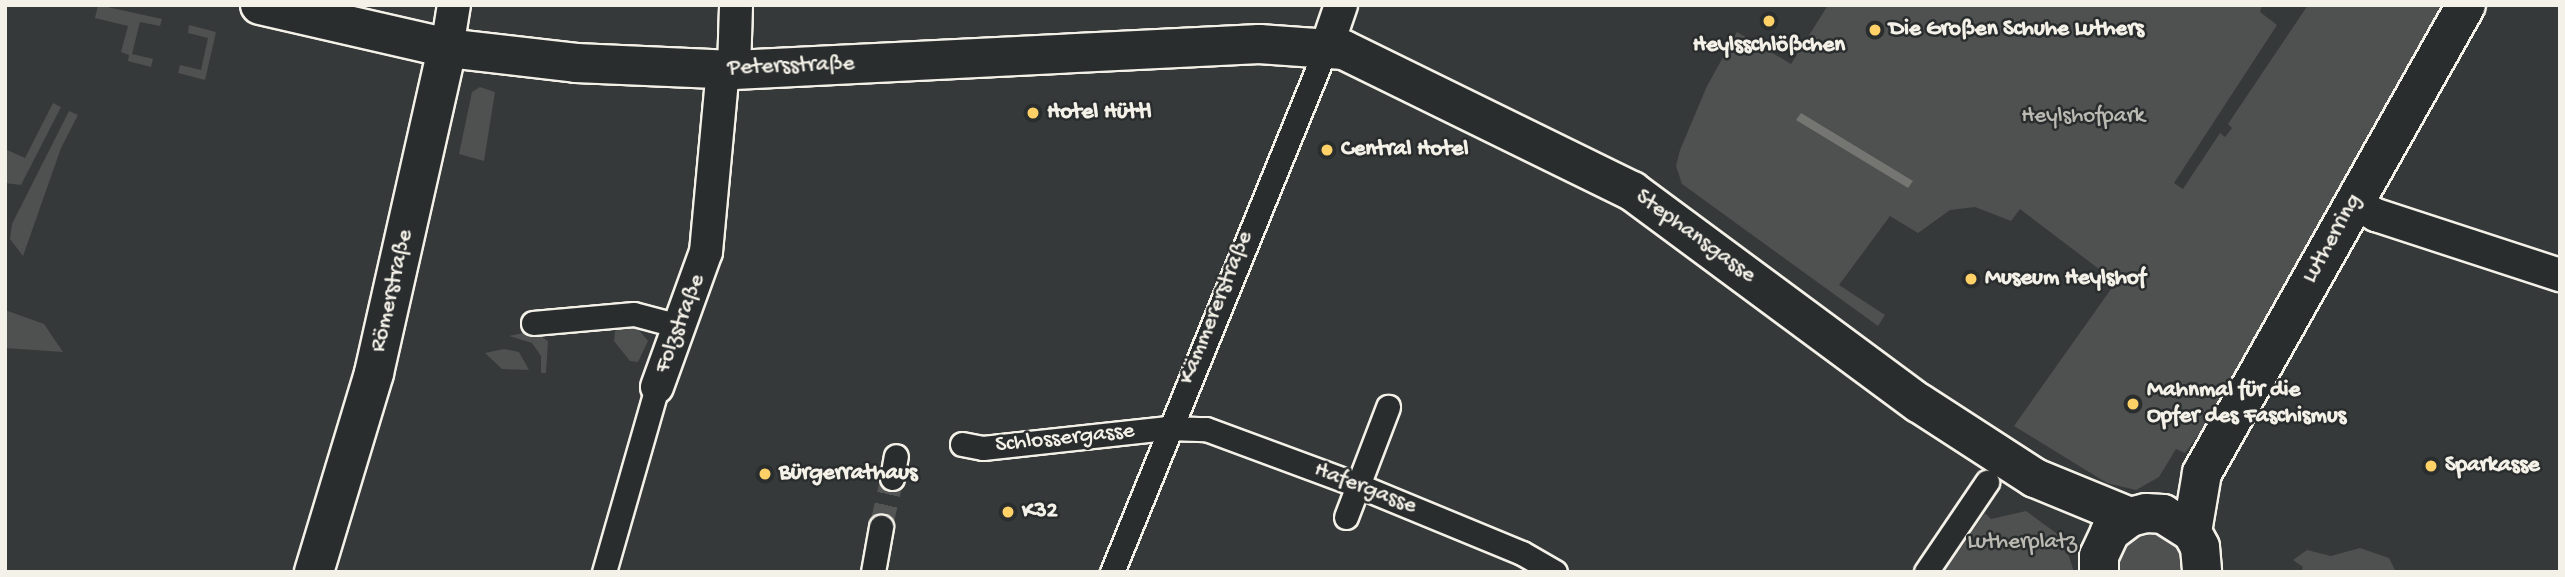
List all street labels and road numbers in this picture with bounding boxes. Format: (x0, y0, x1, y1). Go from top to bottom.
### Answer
street label: Petersstraße (727, 51, 855, 83)
street label: Stephansgasse (1629, 184, 1761, 290)
street label: Lutherring (2297, 189, 2369, 289)
street label: Römerstraße (365, 227, 421, 355)
street label: Kämmererstraße (1174, 227, 1260, 389)
street label: Folzstraße (650, 271, 712, 377)
street label: Schlossergasse (994, 418, 1136, 460)
street label: Hafergasse (1310, 457, 1420, 521)

